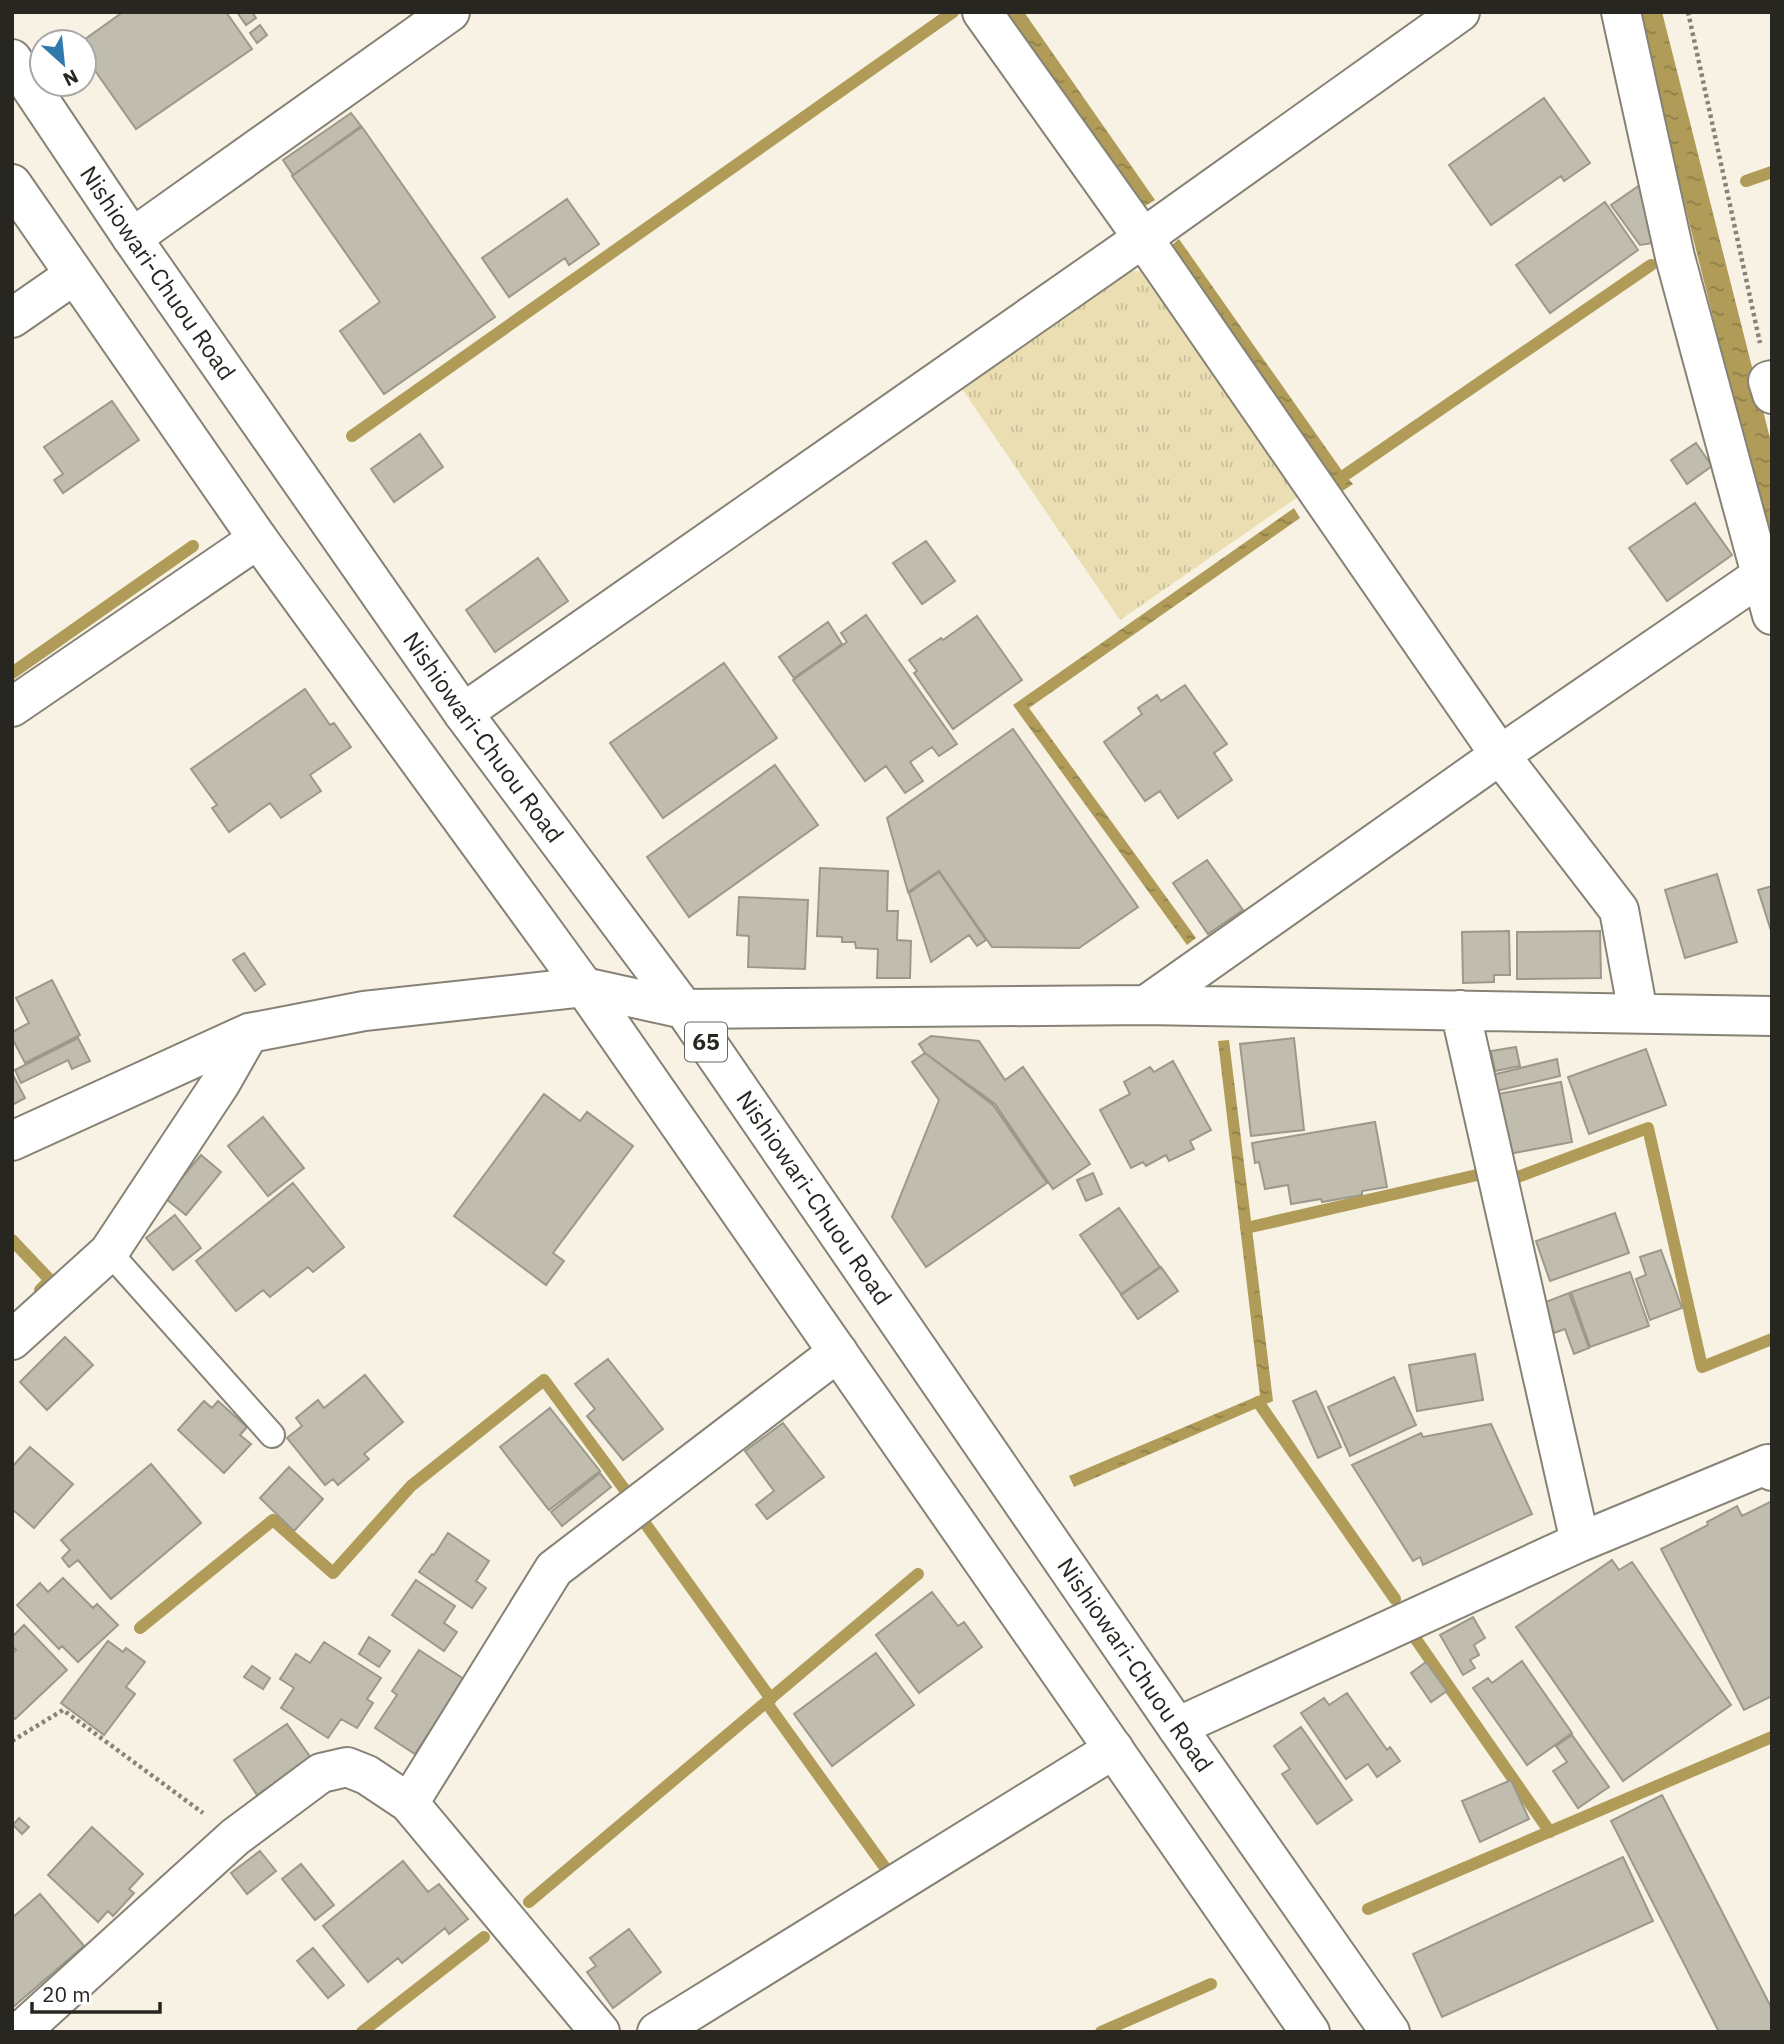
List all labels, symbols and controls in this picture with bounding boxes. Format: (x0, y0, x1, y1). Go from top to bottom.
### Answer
north arrow (28, 28, 98, 98)
text: N (59, 64, 82, 92)
street label: Nishiowari-Chuou Road (73, 159, 243, 386)
street label: Nishiowari-Chuou Road (396, 625, 571, 849)
road number: 65 (685, 1023, 727, 1062)
street label: Nishiowari-Chuou Road (730, 1084, 899, 1311)
street label: Nishiowari-Chuou Road (1051, 1551, 1221, 1778)
scale bar (32, 1970, 159, 2014)
text: 20 m (42, 1980, 91, 2008)

